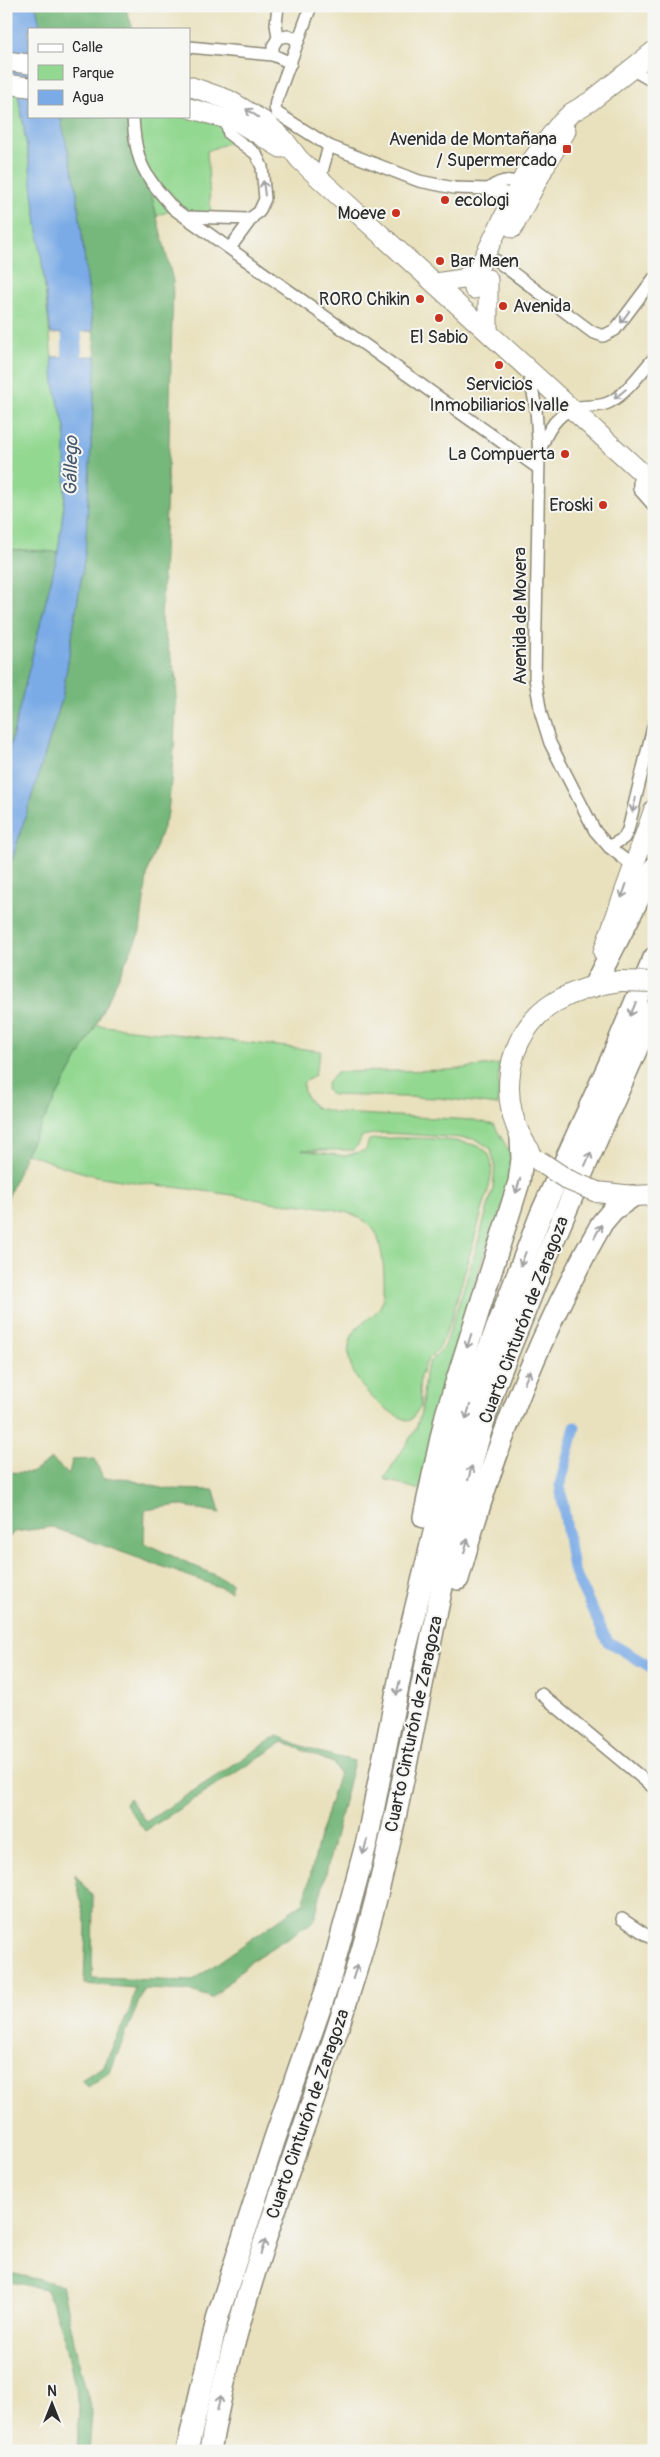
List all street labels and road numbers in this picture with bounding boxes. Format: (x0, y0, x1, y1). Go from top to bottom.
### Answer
street label: Avenida de Movera (509, 547, 532, 685)
street label: Cuarto Cinturón de Zaragoza (474, 1213, 574, 1427)
street label: Cuarto Cinturón de Zaragoza (380, 1614, 448, 1834)
street label: Cuarto Cinturón de Zaragoza (261, 2006, 355, 2222)

